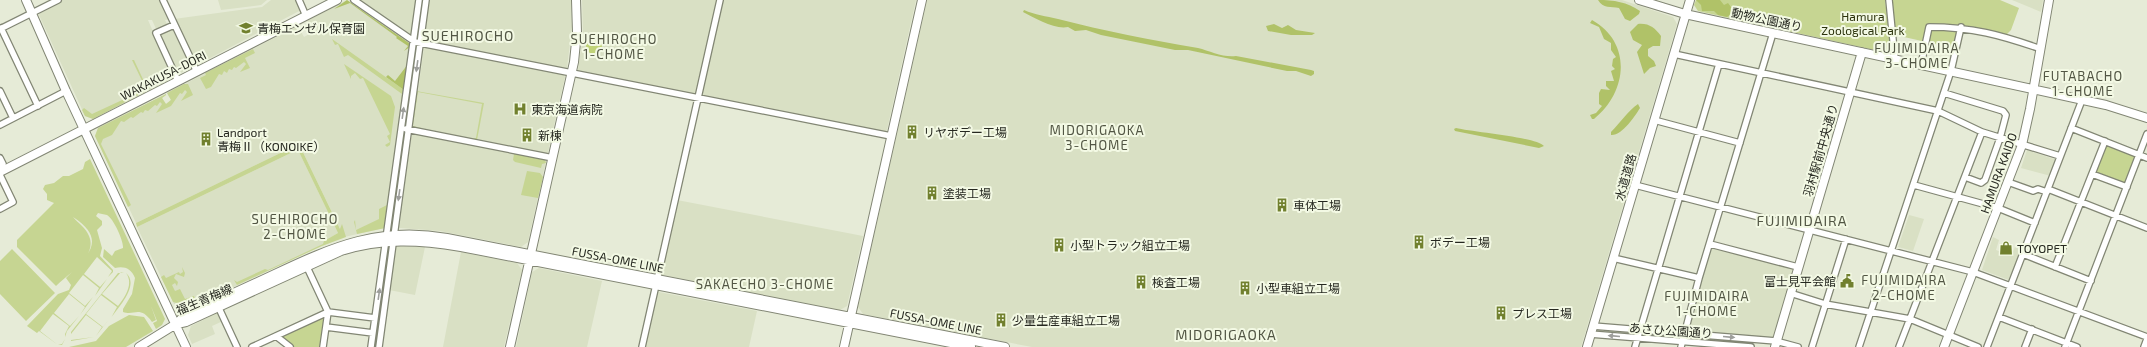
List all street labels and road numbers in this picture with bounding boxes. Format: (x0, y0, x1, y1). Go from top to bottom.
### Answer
street label: 動物公園通り (1730, 5, 1804, 33)
street label: WAKAKUSA-DORI (118, 47, 208, 103)
street label: 羽村駅前中央通り (1800, 102, 1840, 198)
street label: HAMURA KAIDO (1977, 131, 2019, 215)
street label: 水道道路 (1612, 152, 1638, 202)
street label: FUSSA-OME LINE (571, 243, 665, 275)
street label: 福生青梅線 (174, 281, 234, 317)
street label: FUSSA-OME LINE (889, 305, 983, 337)
street label: あさひ公園通り (1629, 320, 1713, 340)

